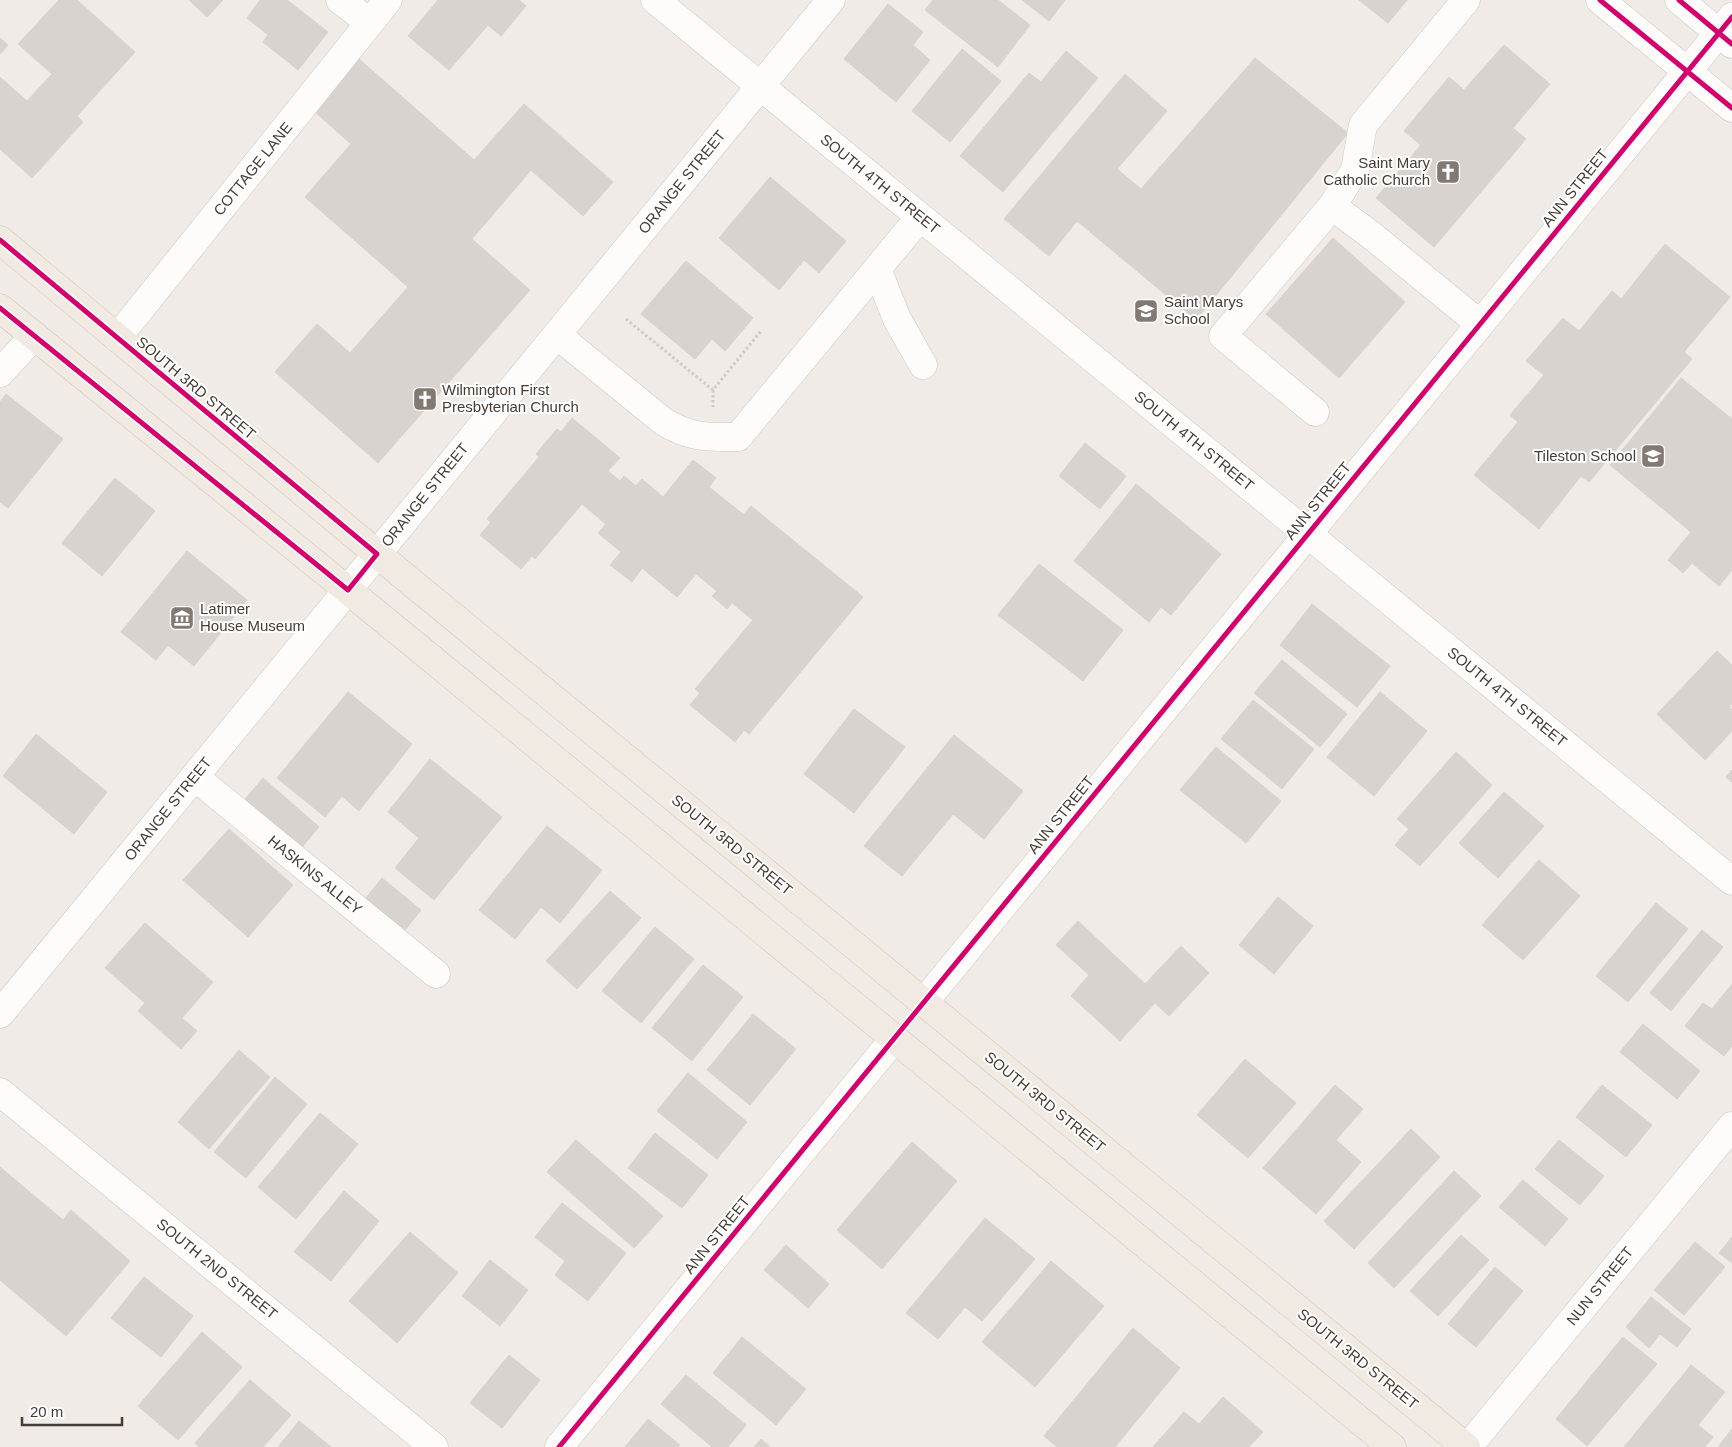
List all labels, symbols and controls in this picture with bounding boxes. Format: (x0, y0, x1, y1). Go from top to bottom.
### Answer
street label: COTTAGE LANE (210, 119, 295, 219)
street label: ORANGE STREET (635, 126, 729, 237)
street label: SOUTH 4TH STREET (817, 130, 943, 237)
street label: ANN STREET (1538, 145, 1611, 230)
place label: Saint Mary Catholic Church (1323, 154, 1430, 188)
church icon: Saint Mary Catholic Church (1435, 159, 1461, 185)
place label: Saint Marys School (1164, 293, 1243, 327)
school or university icon: Saint Marys School (1133, 298, 1159, 324)
street label: SOUTH 3RD STREET (133, 333, 259, 442)
place label: Wilmington First Presbyterian Church (442, 381, 579, 415)
church icon: Wilmington First Presbyterian Church (412, 386, 438, 412)
street label: SOUTH 4TH STREET (1131, 387, 1257, 494)
street label: ORANGE STREET (378, 439, 472, 550)
school or university icon: Tileston School (1640, 443, 1666, 469)
place label: Tileston School (1534, 447, 1636, 464)
street label: ANN STREET (1281, 458, 1354, 543)
place label: Latimer House Museum (200, 600, 305, 634)
museum icon: Latimer House Museum (169, 605, 195, 631)
street label: SOUTH 4TH STREET (1444, 643, 1570, 750)
street label: ORANGE STREET (121, 753, 215, 864)
street label: ANN STREET (1024, 772, 1097, 857)
street label: SOUTH 3RD STREET (669, 791, 796, 898)
street label: HASKINS ALLEY (265, 832, 366, 918)
street label: SOUTH 3RD STREET (982, 1048, 1109, 1155)
street label: ANN STREET (680, 1192, 753, 1277)
street label: SOUTH 2ND STREET (154, 1215, 281, 1322)
street label: NUN STREET (1563, 1243, 1636, 1328)
street label: SOUTH 3RD STREET (1295, 1305, 1422, 1412)
scale bar (22, 1394, 122, 1426)
text: 20 m (30, 1403, 63, 1420)

